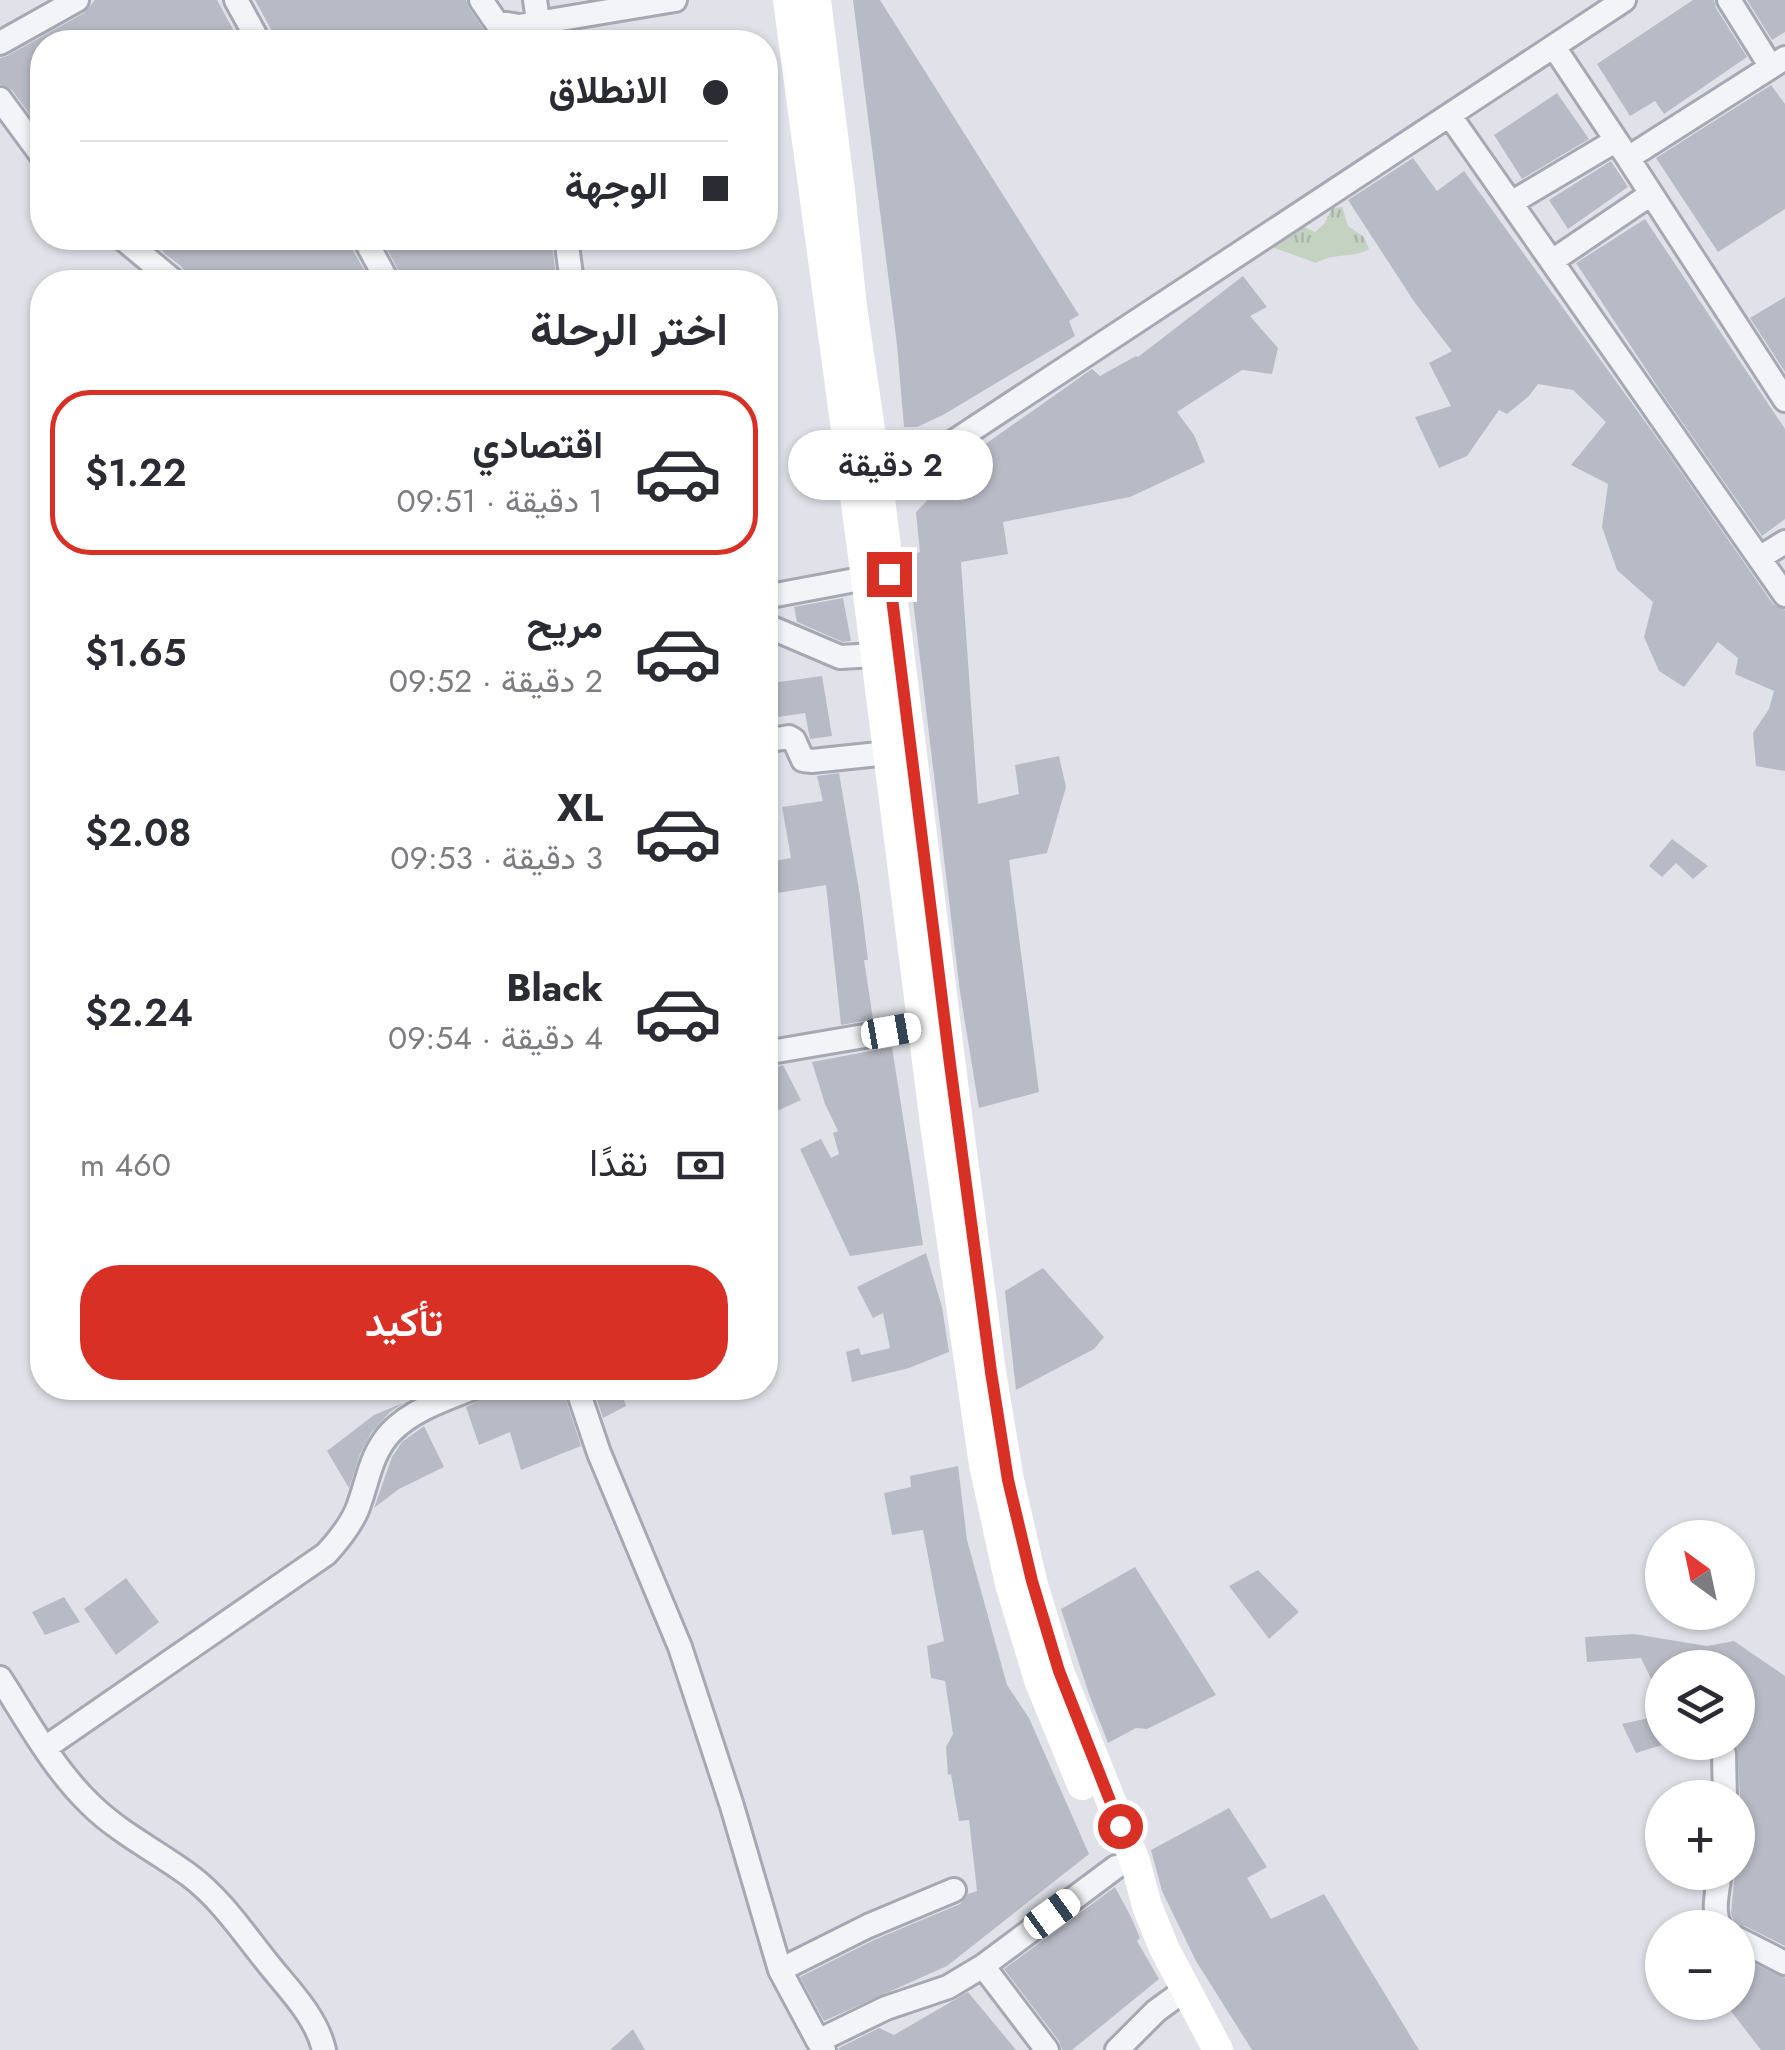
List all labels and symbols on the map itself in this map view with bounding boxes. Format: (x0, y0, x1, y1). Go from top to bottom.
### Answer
callout: 2 دقيقة (786, 429, 992, 499)
route end (867, 552, 912, 597)
car (859, 1011, 923, 1051)
north arrow (1645, 1520, 1755, 1630)
route start (1098, 1804, 1143, 1849)
car (1019, 1884, 1085, 1944)

